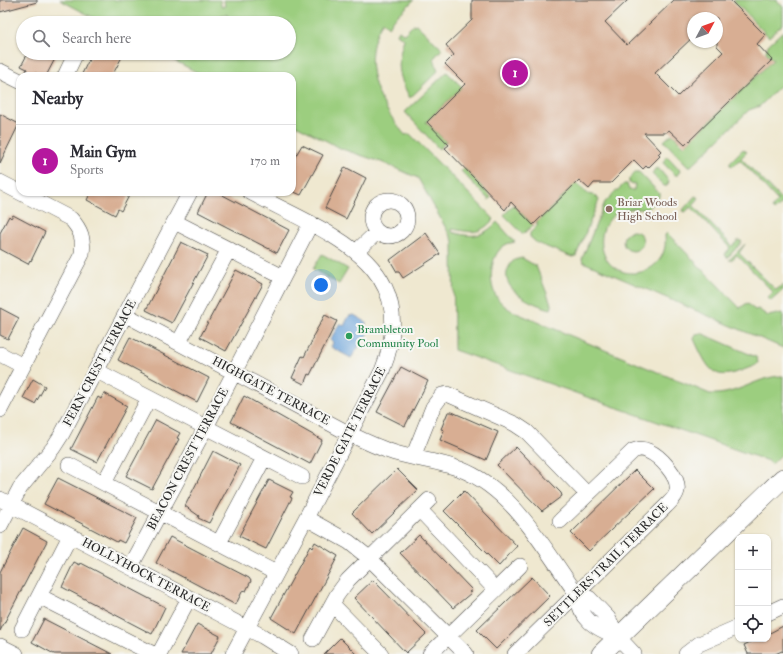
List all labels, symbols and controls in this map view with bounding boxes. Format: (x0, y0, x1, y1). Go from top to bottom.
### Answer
north arrow (687, 12, 723, 48)
search box (16, 16, 296, 60)
icon: search (30, 27, 52, 49)
text: Search here (62, 29, 131, 48)
pin: 1 (502, 58, 528, 88)
text: Nearby (32, 88, 83, 109)
text: Main Gym (70, 143, 136, 162)
text: 1 (43, 153, 47, 169)
text: 170 m (250, 153, 280, 169)
text: Sports (70, 162, 104, 178)
place label: Briar Woods High School (617, 195, 677, 224)
marker: Briar Woods High School (604, 204, 614, 214)
your location (311, 275, 331, 295)
street label: FERN CREST TERRACE (60, 297, 140, 429)
place label: Brambleton Community Pool (357, 322, 439, 351)
marker: Brambleton Community Pool (344, 331, 354, 341)
street label: HIGHGATE TERRACE (209, 354, 333, 429)
street label: VERDE GATE TERRACE (311, 364, 389, 499)
street label: BEACON CREST TERRACE (144, 385, 232, 533)
street label: SETTLERS TRAIL TERRACE (541, 500, 671, 630)
map controls (735, 534, 771, 642)
button: + (735, 534, 771, 570)
street label: HOLLYHOCK TERRACE (79, 535, 213, 615)
button: − (735, 570, 771, 606)
button: locate (735, 606, 771, 642)

